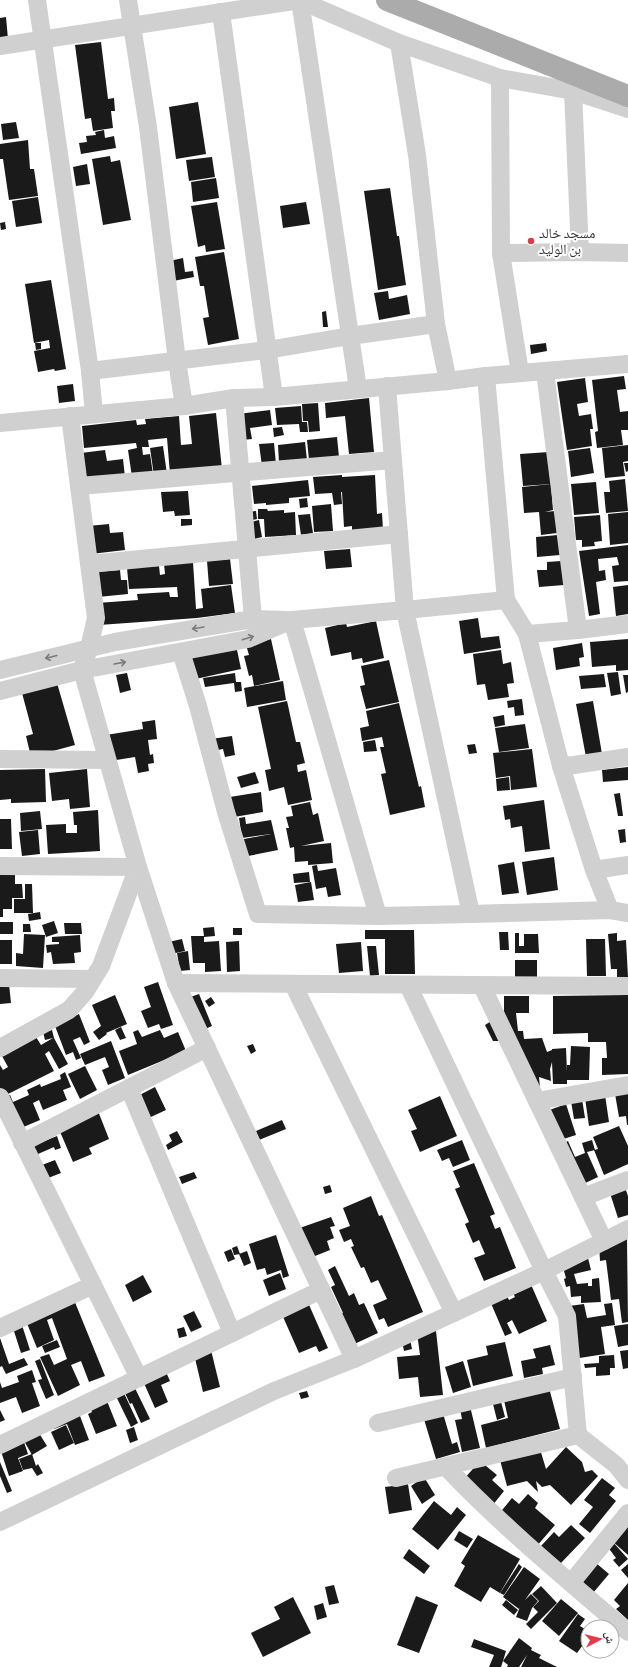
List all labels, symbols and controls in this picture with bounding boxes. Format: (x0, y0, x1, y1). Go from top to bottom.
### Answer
place label: مسجد خالد بن الوليد (539, 224, 595, 258)
marker: مسجد خالد بن الوليد (526, 236, 536, 246)
one-way arrow (192, 624, 205, 632)
one-way arrow (241, 634, 254, 641)
one-way arrow (45, 654, 58, 662)
one-way arrow (113, 659, 126, 667)
north arrow (580, 1619, 620, 1659)
text: ش (601, 1631, 618, 1645)

